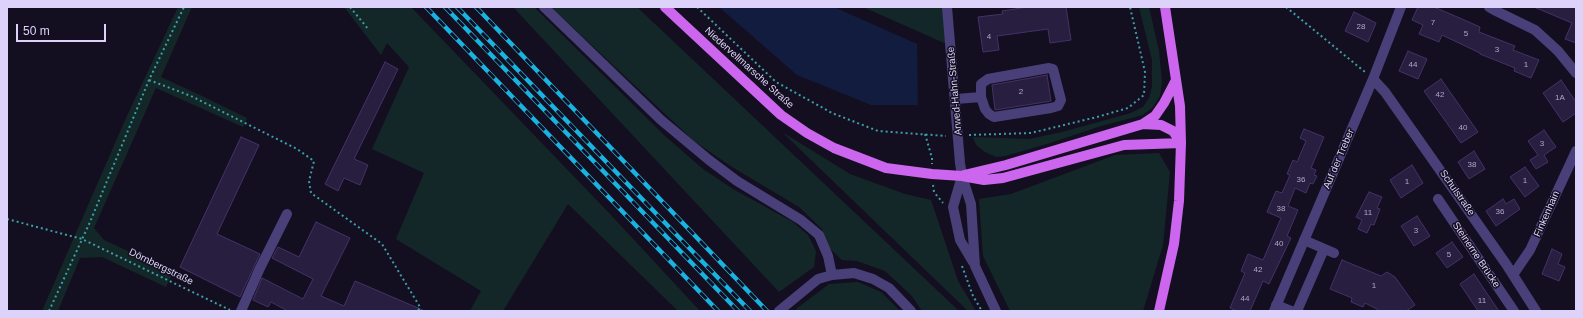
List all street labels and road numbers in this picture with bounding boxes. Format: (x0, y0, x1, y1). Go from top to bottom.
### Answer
street label: Niedervellmarsche Straße (702, 25, 796, 111)
street label: Arwed-Hahn-Straße (945, 46, 965, 136)
street label: Auf der Treber (1321, 127, 1357, 191)
street label: Schulstraße (1437, 168, 1477, 218)
street label: Finkenhain (1532, 189, 1562, 239)
street label: Steinerne Brücke (1450, 220, 1502, 290)
street label: Dörnbergstraße (127, 246, 195, 288)

